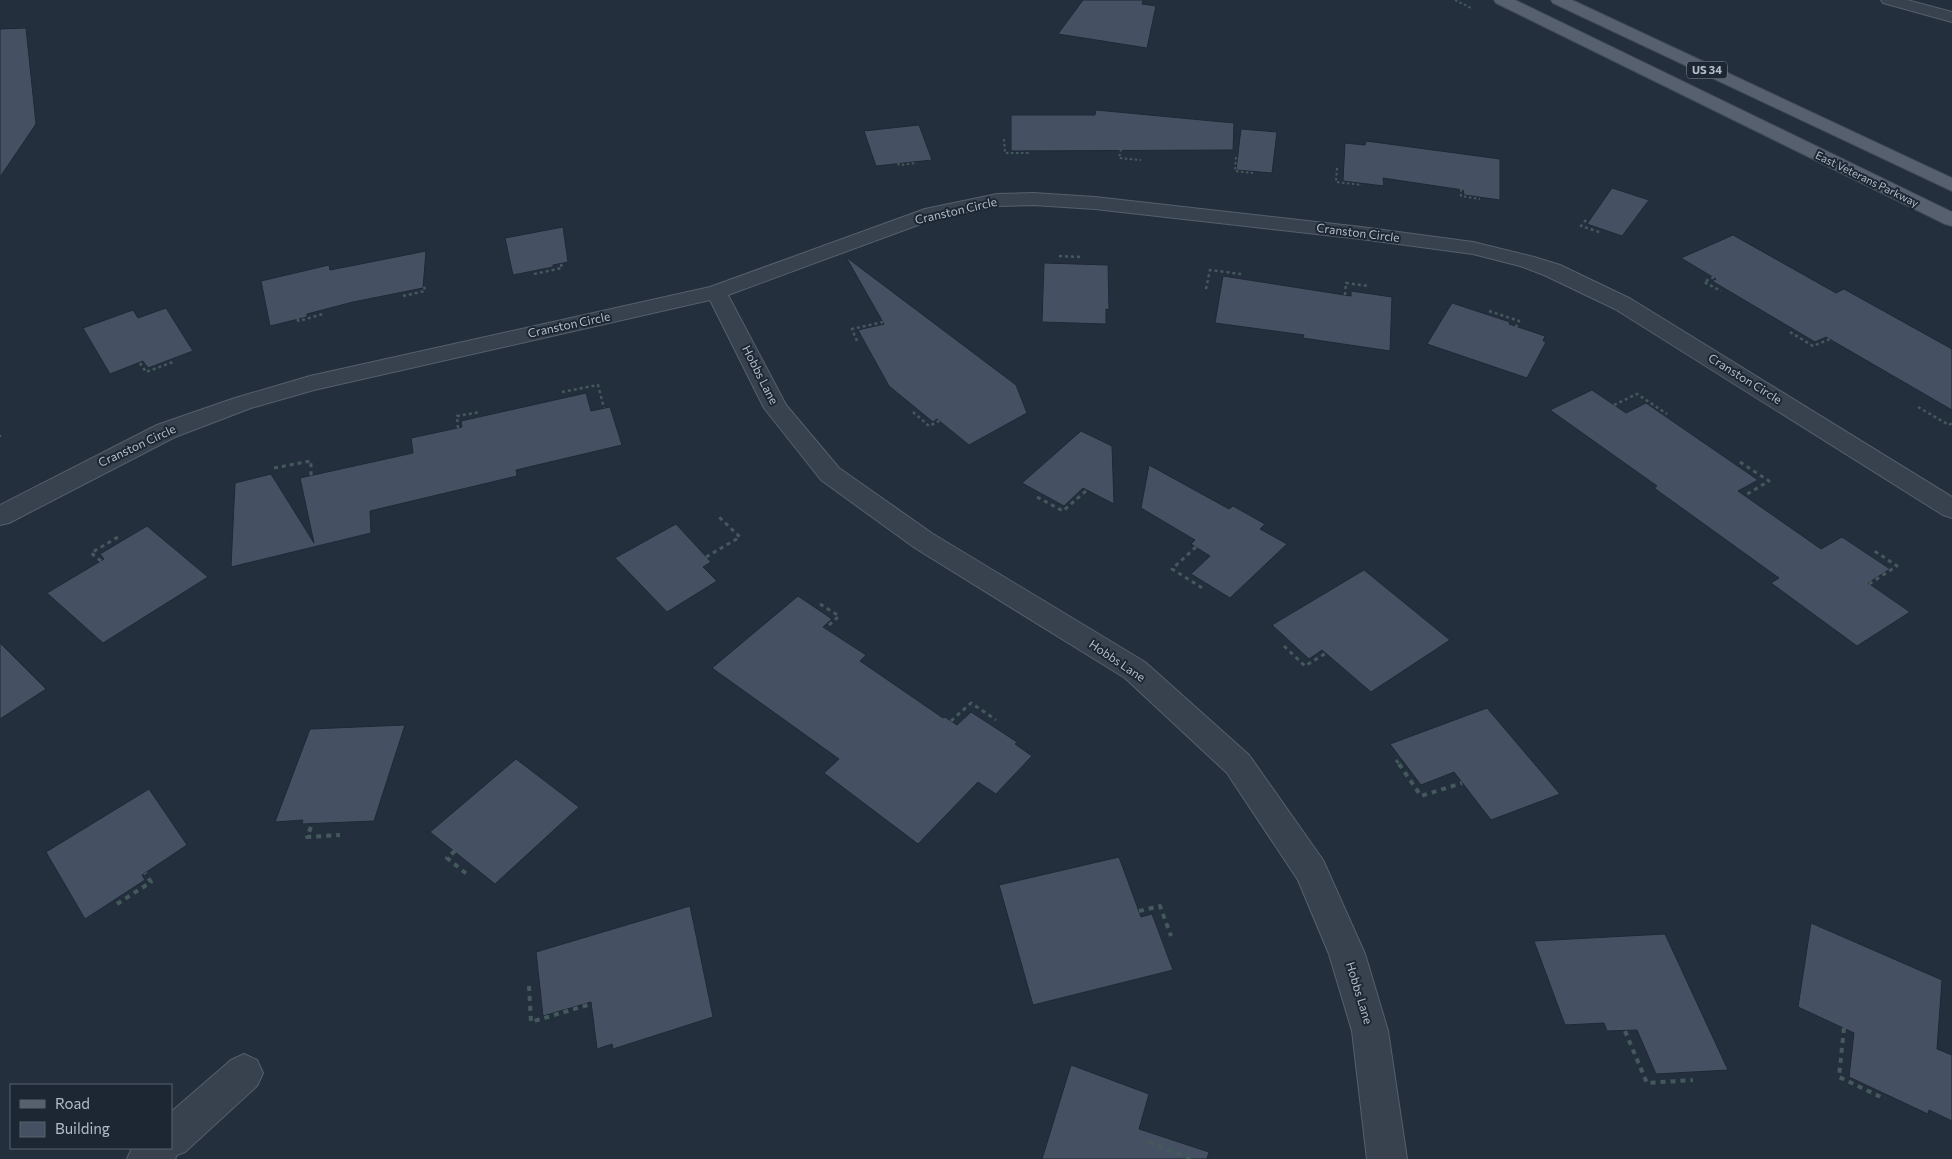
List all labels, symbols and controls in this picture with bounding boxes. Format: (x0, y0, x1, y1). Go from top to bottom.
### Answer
road number: US 34 (1687, 62, 1727, 78)
street label: East Veterans Parkway (1814, 148, 1921, 209)
street label: Cranston Circle (913, 194, 998, 226)
street label: Cranston Circle (1316, 220, 1401, 244)
street label: Cranston Circle (526, 308, 611, 340)
street label: Hobbs Lane (740, 343, 782, 406)
street label: Cranston Circle (1706, 350, 1785, 406)
street label: Cranston Circle (96, 421, 178, 469)
street label: Hobbs Lane (1087, 636, 1148, 684)
street label: Hobbs Lane (1344, 960, 1376, 1026)
legend (10, 1084, 172, 1149)
text: Road (55, 1094, 90, 1112)
text: Building (55, 1119, 110, 1137)

